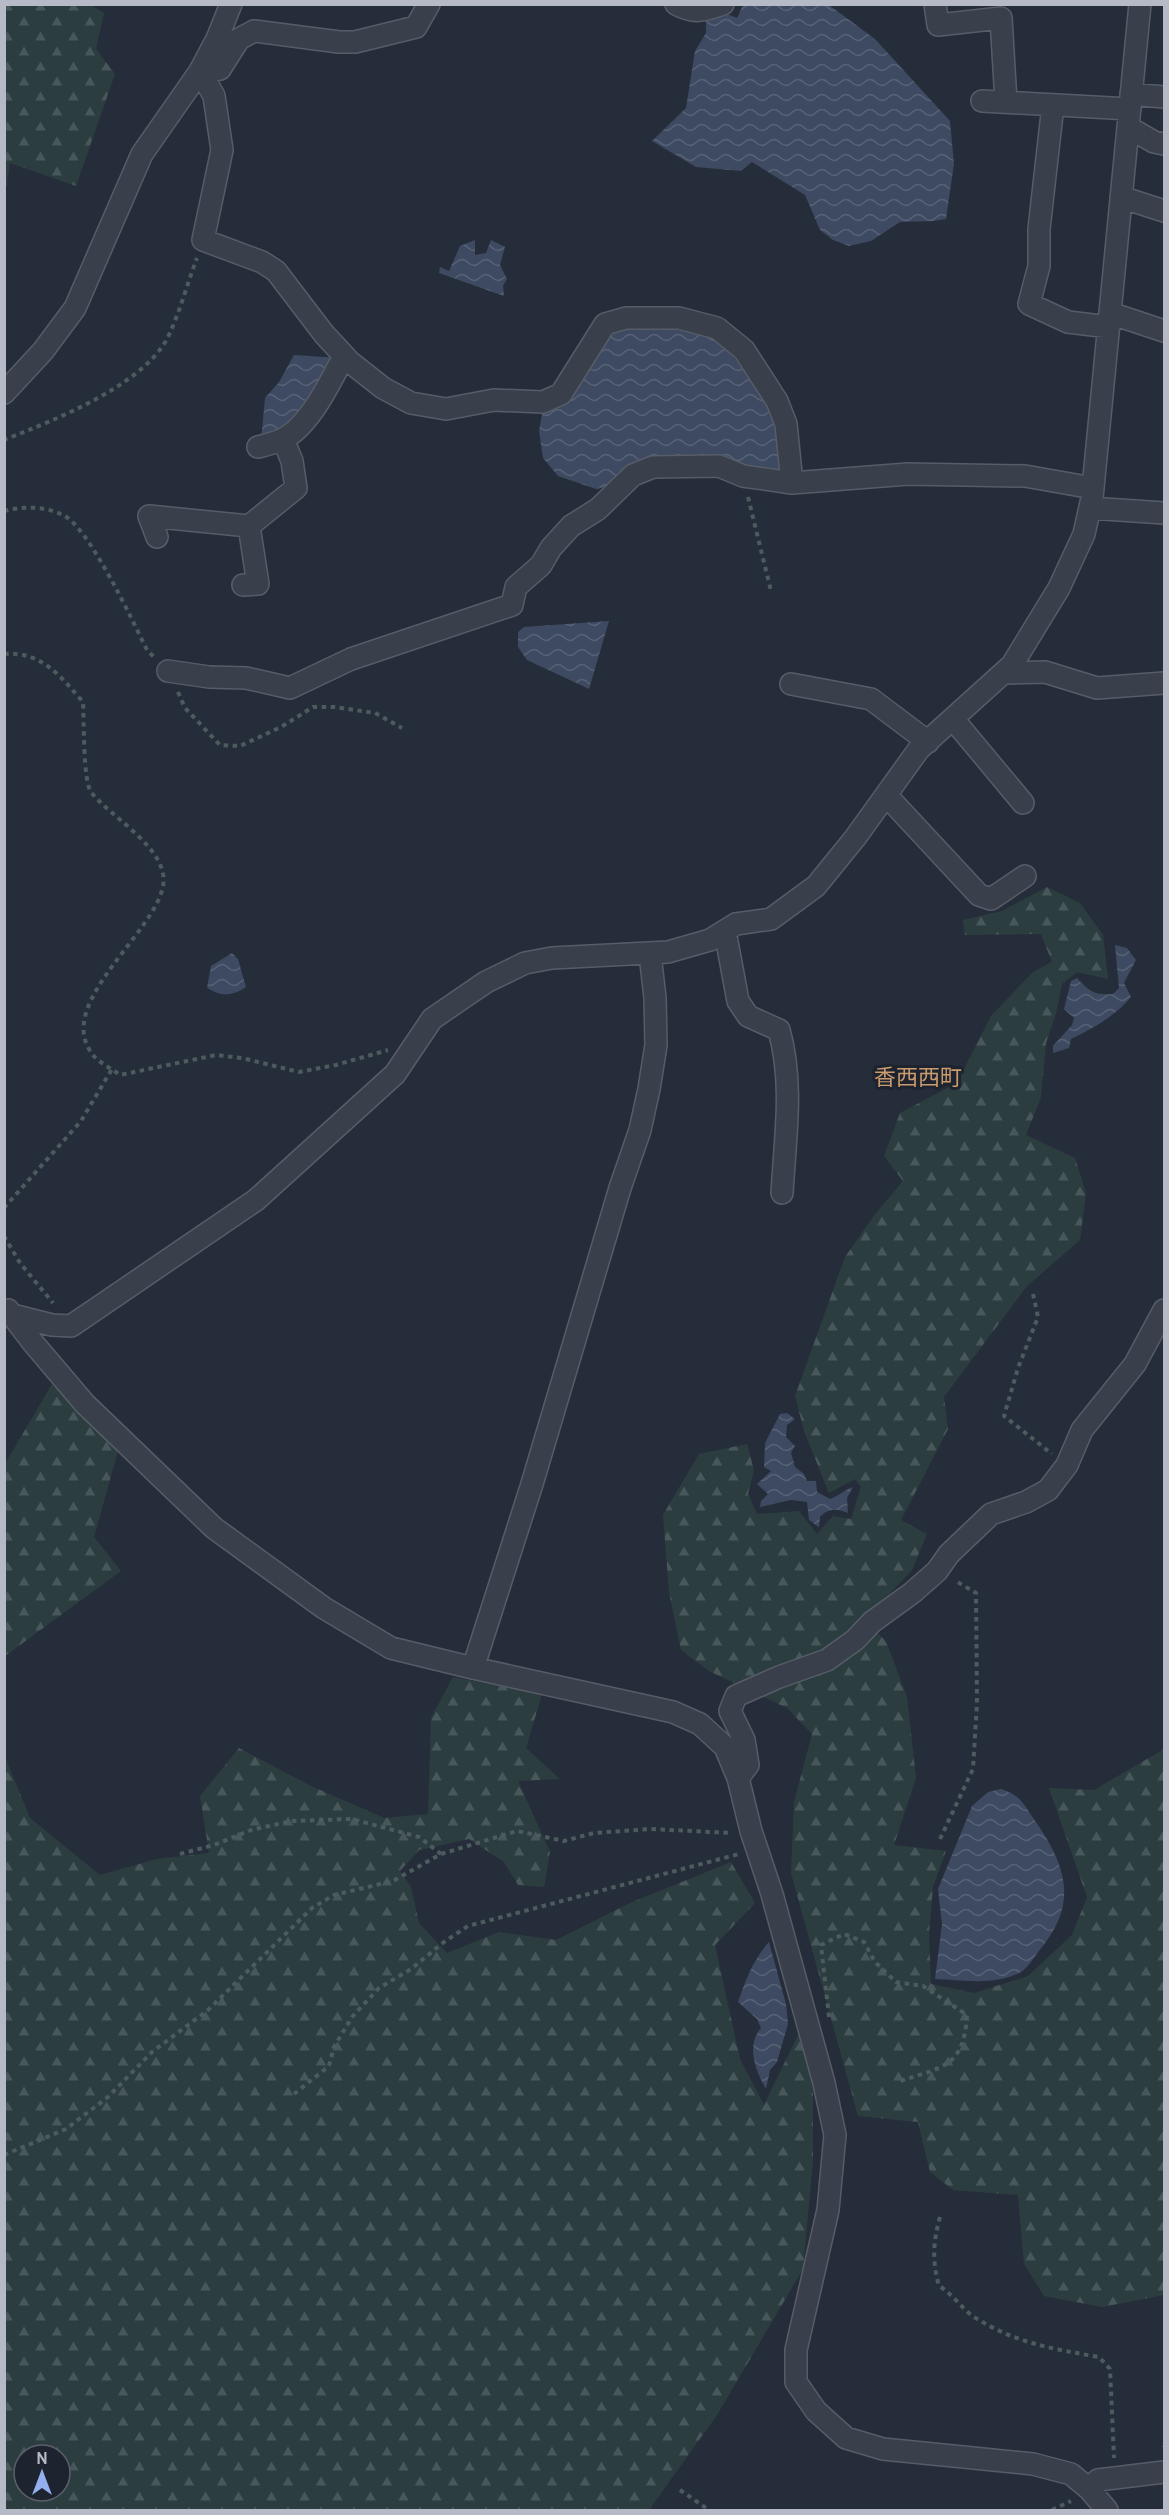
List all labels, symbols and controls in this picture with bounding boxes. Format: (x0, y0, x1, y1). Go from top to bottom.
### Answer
district label: 香西西町 (874, 1066, 962, 1093)
north arrow (12, 2443, 72, 2503)
text: N (36, 2450, 48, 2470)

